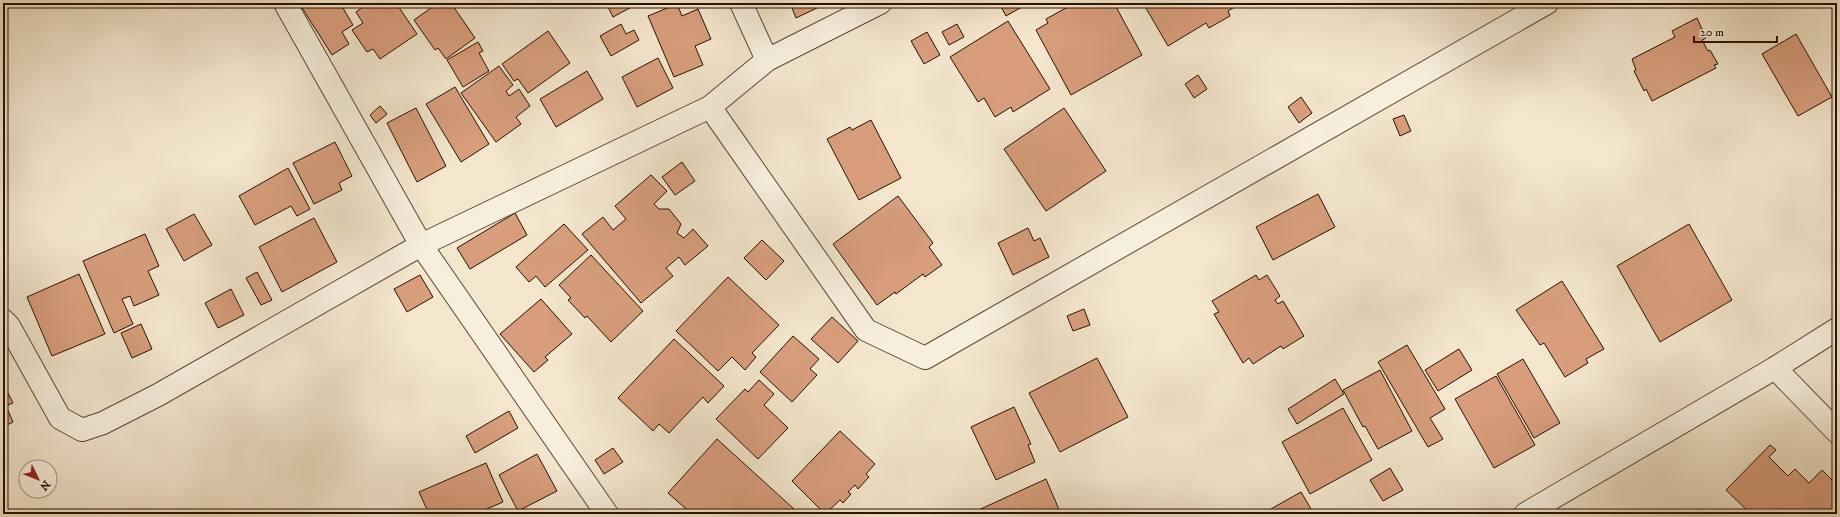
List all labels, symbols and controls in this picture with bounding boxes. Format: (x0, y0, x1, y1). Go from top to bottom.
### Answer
scale bar (1694, 18, 1777, 44)
text: 20 m (1700, 25, 1724, 40)
north arrow (18, 459, 58, 499)
text: N (36, 477, 53, 493)

